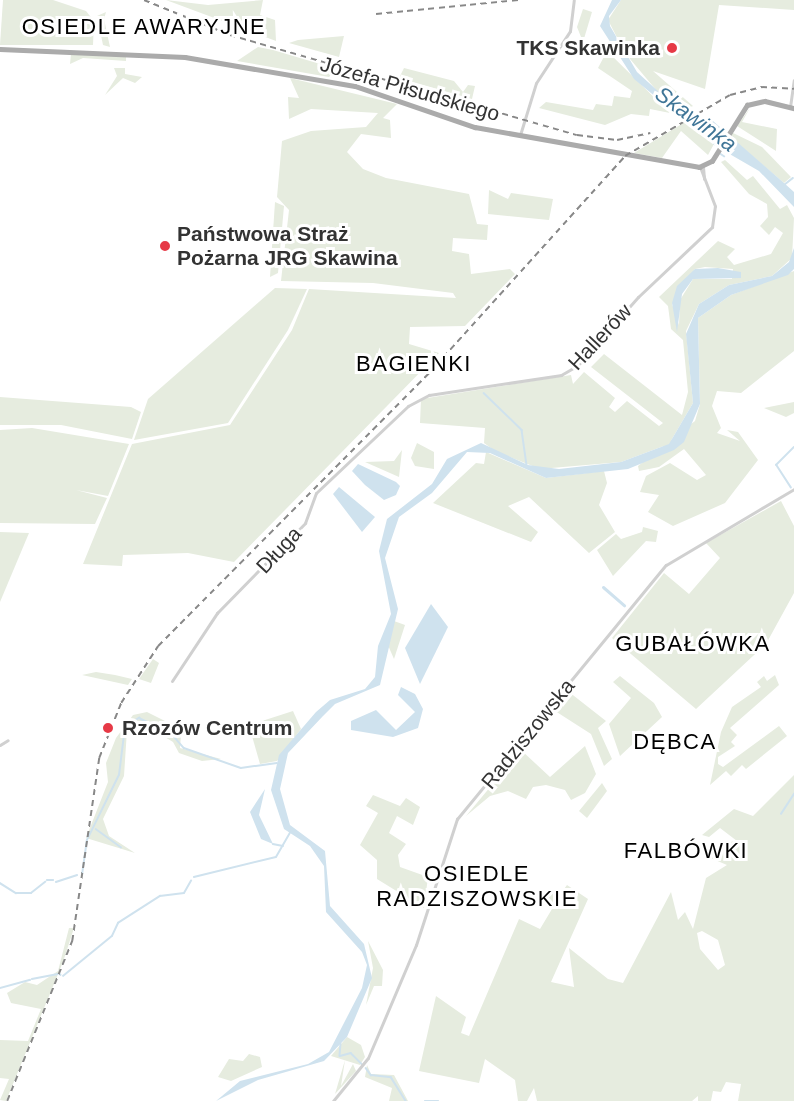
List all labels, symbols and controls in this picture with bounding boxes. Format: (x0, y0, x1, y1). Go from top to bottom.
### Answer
district label: OSIEDLE AWARYJNE (21, 14, 267, 40)
place label: TKS Skawinka (516, 35, 660, 61)
marker: TKS Skawinka (665, 41, 679, 55)
street label: Józefa Piłsudskiego (317, 51, 503, 127)
water label: Skawinka (650, 81, 742, 157)
place label: Państwowa Straż Pożarna JRG Skawina (177, 221, 398, 271)
marker: Państwowa Straż Pożarna JRG Skawina (158, 239, 172, 253)
street label: Hallerów (563, 299, 637, 375)
district label: BAGIENKI (356, 351, 472, 377)
street label: Długa (251, 521, 307, 579)
district label: GUBAŁÓWKA (615, 631, 771, 657)
street label: Radziszowska (476, 674, 580, 794)
place label: Rzozów Centrum (122, 715, 292, 741)
marker: Rzozów Centrum (99, 719, 117, 737)
district label: DĘBCA (633, 729, 717, 755)
district label: FALBÓWKI (624, 838, 748, 864)
district label: OSIEDLE RADZISZOWSKIE (376, 860, 578, 912)

